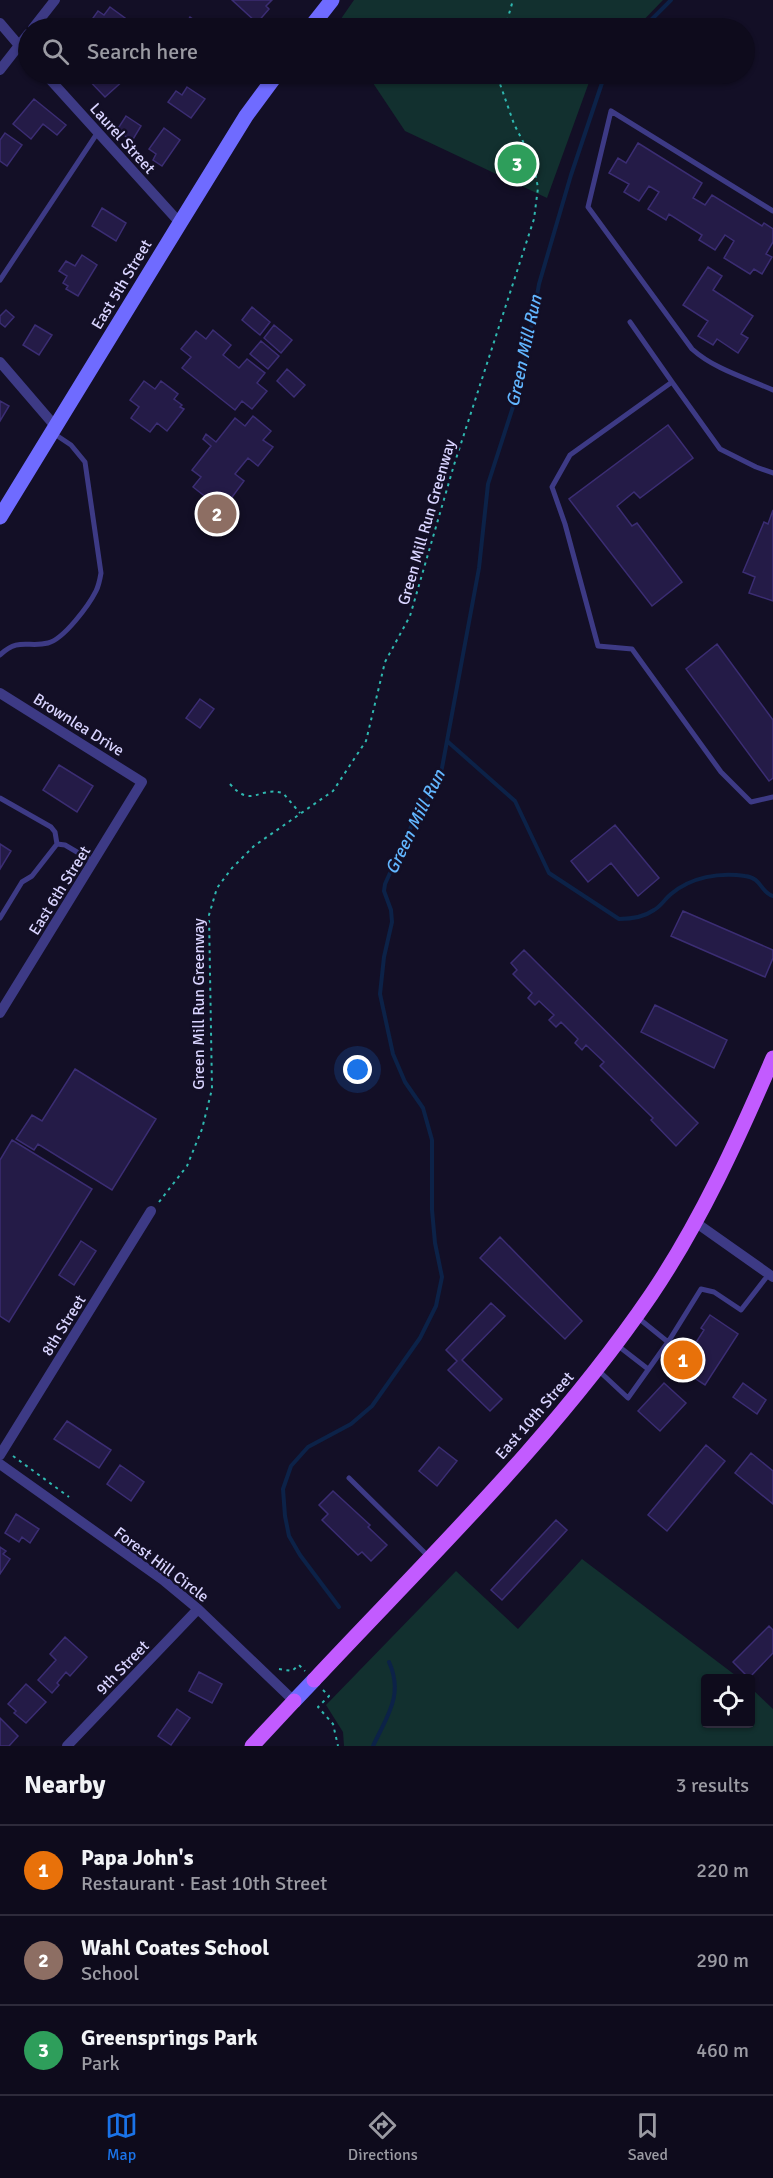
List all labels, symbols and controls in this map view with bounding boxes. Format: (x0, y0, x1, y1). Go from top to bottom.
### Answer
search box (18, 18, 755, 84)
icon: search (39, 35, 72, 68)
text: Search here (87, 38, 198, 65)
street label: Laurel Street (85, 99, 160, 179)
pin: 3 (498, 142, 536, 186)
street label: East 5th Street (87, 236, 157, 333)
water label: Green Mill Run (501, 292, 547, 409)
street label: Green Mill Run Greenway (394, 437, 460, 607)
pin: 2 (198, 492, 236, 536)
street label: Brownlea Drive (29, 689, 128, 761)
water label: Green Mill Run (380, 765, 450, 878)
street label: East 6th Street (25, 842, 95, 939)
street label: Green Mill Run Greenway (189, 918, 209, 1090)
your location (343, 1055, 372, 1084)
street label: 8th Street (37, 1291, 91, 1360)
pin: 1 (664, 1338, 702, 1382)
street label: East 10th Street (491, 1367, 579, 1464)
street label: Forest Hill Circle (110, 1523, 213, 1607)
street label: 9th Street (92, 1636, 154, 1699)
map controls (701, 1674, 755, 1728)
button: locate (701, 1674, 755, 1728)
text: Nearby (24, 1769, 105, 1801)
text: 3 results (676, 1773, 749, 1798)
text: Papa John's (81, 1844, 193, 1871)
text: 1 (38, 1858, 49, 1883)
text: 220 m (696, 1858, 749, 1883)
text: Restaurant · East 10th Street (81, 1871, 327, 1896)
text: Wahl Coates School (81, 1934, 269, 1961)
text: 2 (38, 1948, 49, 1973)
text: 290 m (696, 1948, 749, 1973)
text: School (81, 1961, 139, 1986)
text: Greensprings Park (81, 2024, 257, 2051)
text: 3 (38, 2038, 49, 2063)
text: 460 m (696, 2038, 749, 2063)
text: Park (81, 2051, 119, 2076)
tab: Map (105, 2109, 138, 2165)
tab: Directions (348, 2109, 418, 2165)
tab: Saved (628, 2109, 668, 2165)

